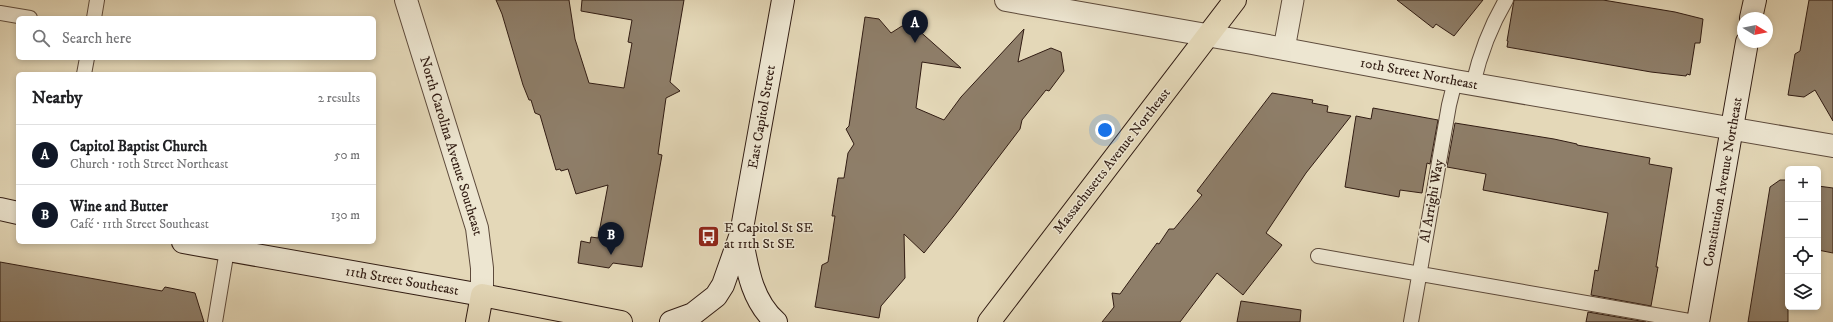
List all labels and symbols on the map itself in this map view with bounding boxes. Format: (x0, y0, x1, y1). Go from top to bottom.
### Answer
pin: A (902, 10, 928, 43)
north arrow (1737, 12, 1773, 48)
street label: North Carolina Avenue Southeast (415, 54, 487, 238)
street label: 10th Street Northeast (1359, 54, 1480, 94)
street label: East Capitol Street (744, 63, 780, 170)
street label: Massachusetts Avenue Northeast (1049, 84, 1175, 238)
street label: Constitution Avenue Northeast (1699, 95, 1747, 268)
your location (1095, 120, 1115, 140)
street label: Al Arrighi Way (1416, 158, 1448, 244)
place label: E Capitol St SE at 11th St SE (724, 219, 813, 253)
pin: B (598, 222, 624, 255)
bus stop icon: E Capitol St SE at 11th St SE (696, 223, 722, 249)
street label: 11th Street Southeast (344, 262, 461, 300)

